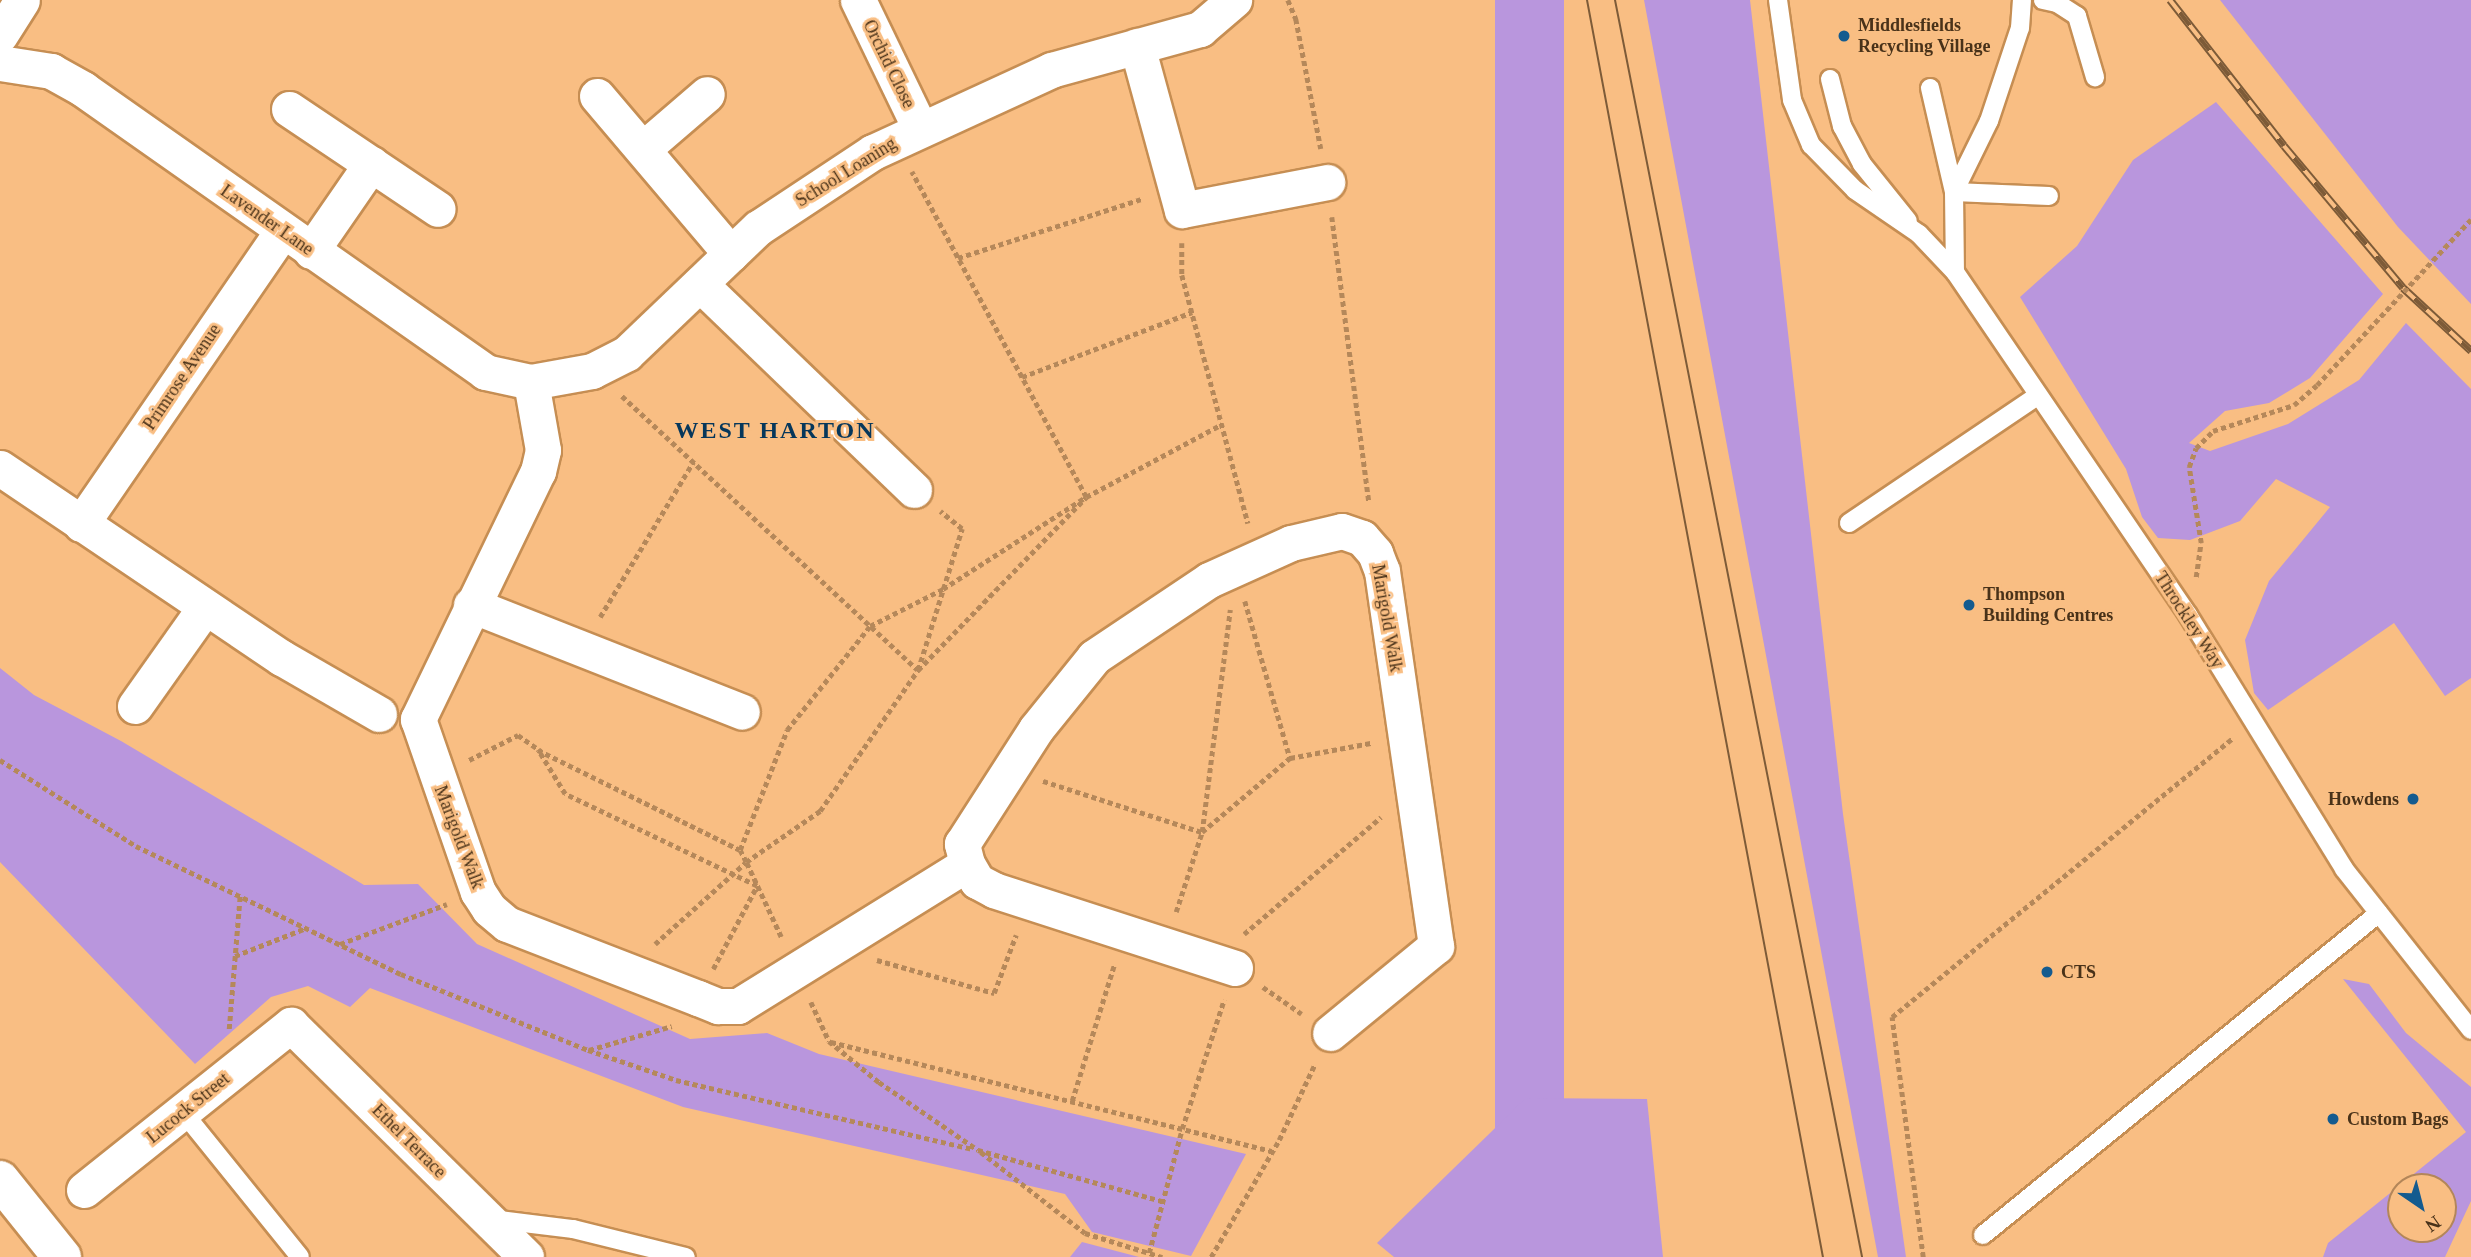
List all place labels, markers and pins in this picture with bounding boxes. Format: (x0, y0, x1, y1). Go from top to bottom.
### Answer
place label: Middlesfields Recycling Village (1858, 15, 1991, 58)
marker: Middlesfields Recycling Village (1836, 28, 1852, 44)
place label: Thompson Building Centres (1983, 584, 2113, 626)
marker: Thompson Building Centres (1961, 597, 1977, 613)
place label: Howdens (2328, 788, 2399, 810)
marker: Howdens (2405, 791, 2421, 807)
place label: CTS (2061, 961, 2096, 983)
marker: CTS (2039, 964, 2055, 980)
place label: Custom Bags (2347, 1108, 2449, 1130)
marker: Custom Bags (2325, 1111, 2341, 1127)

